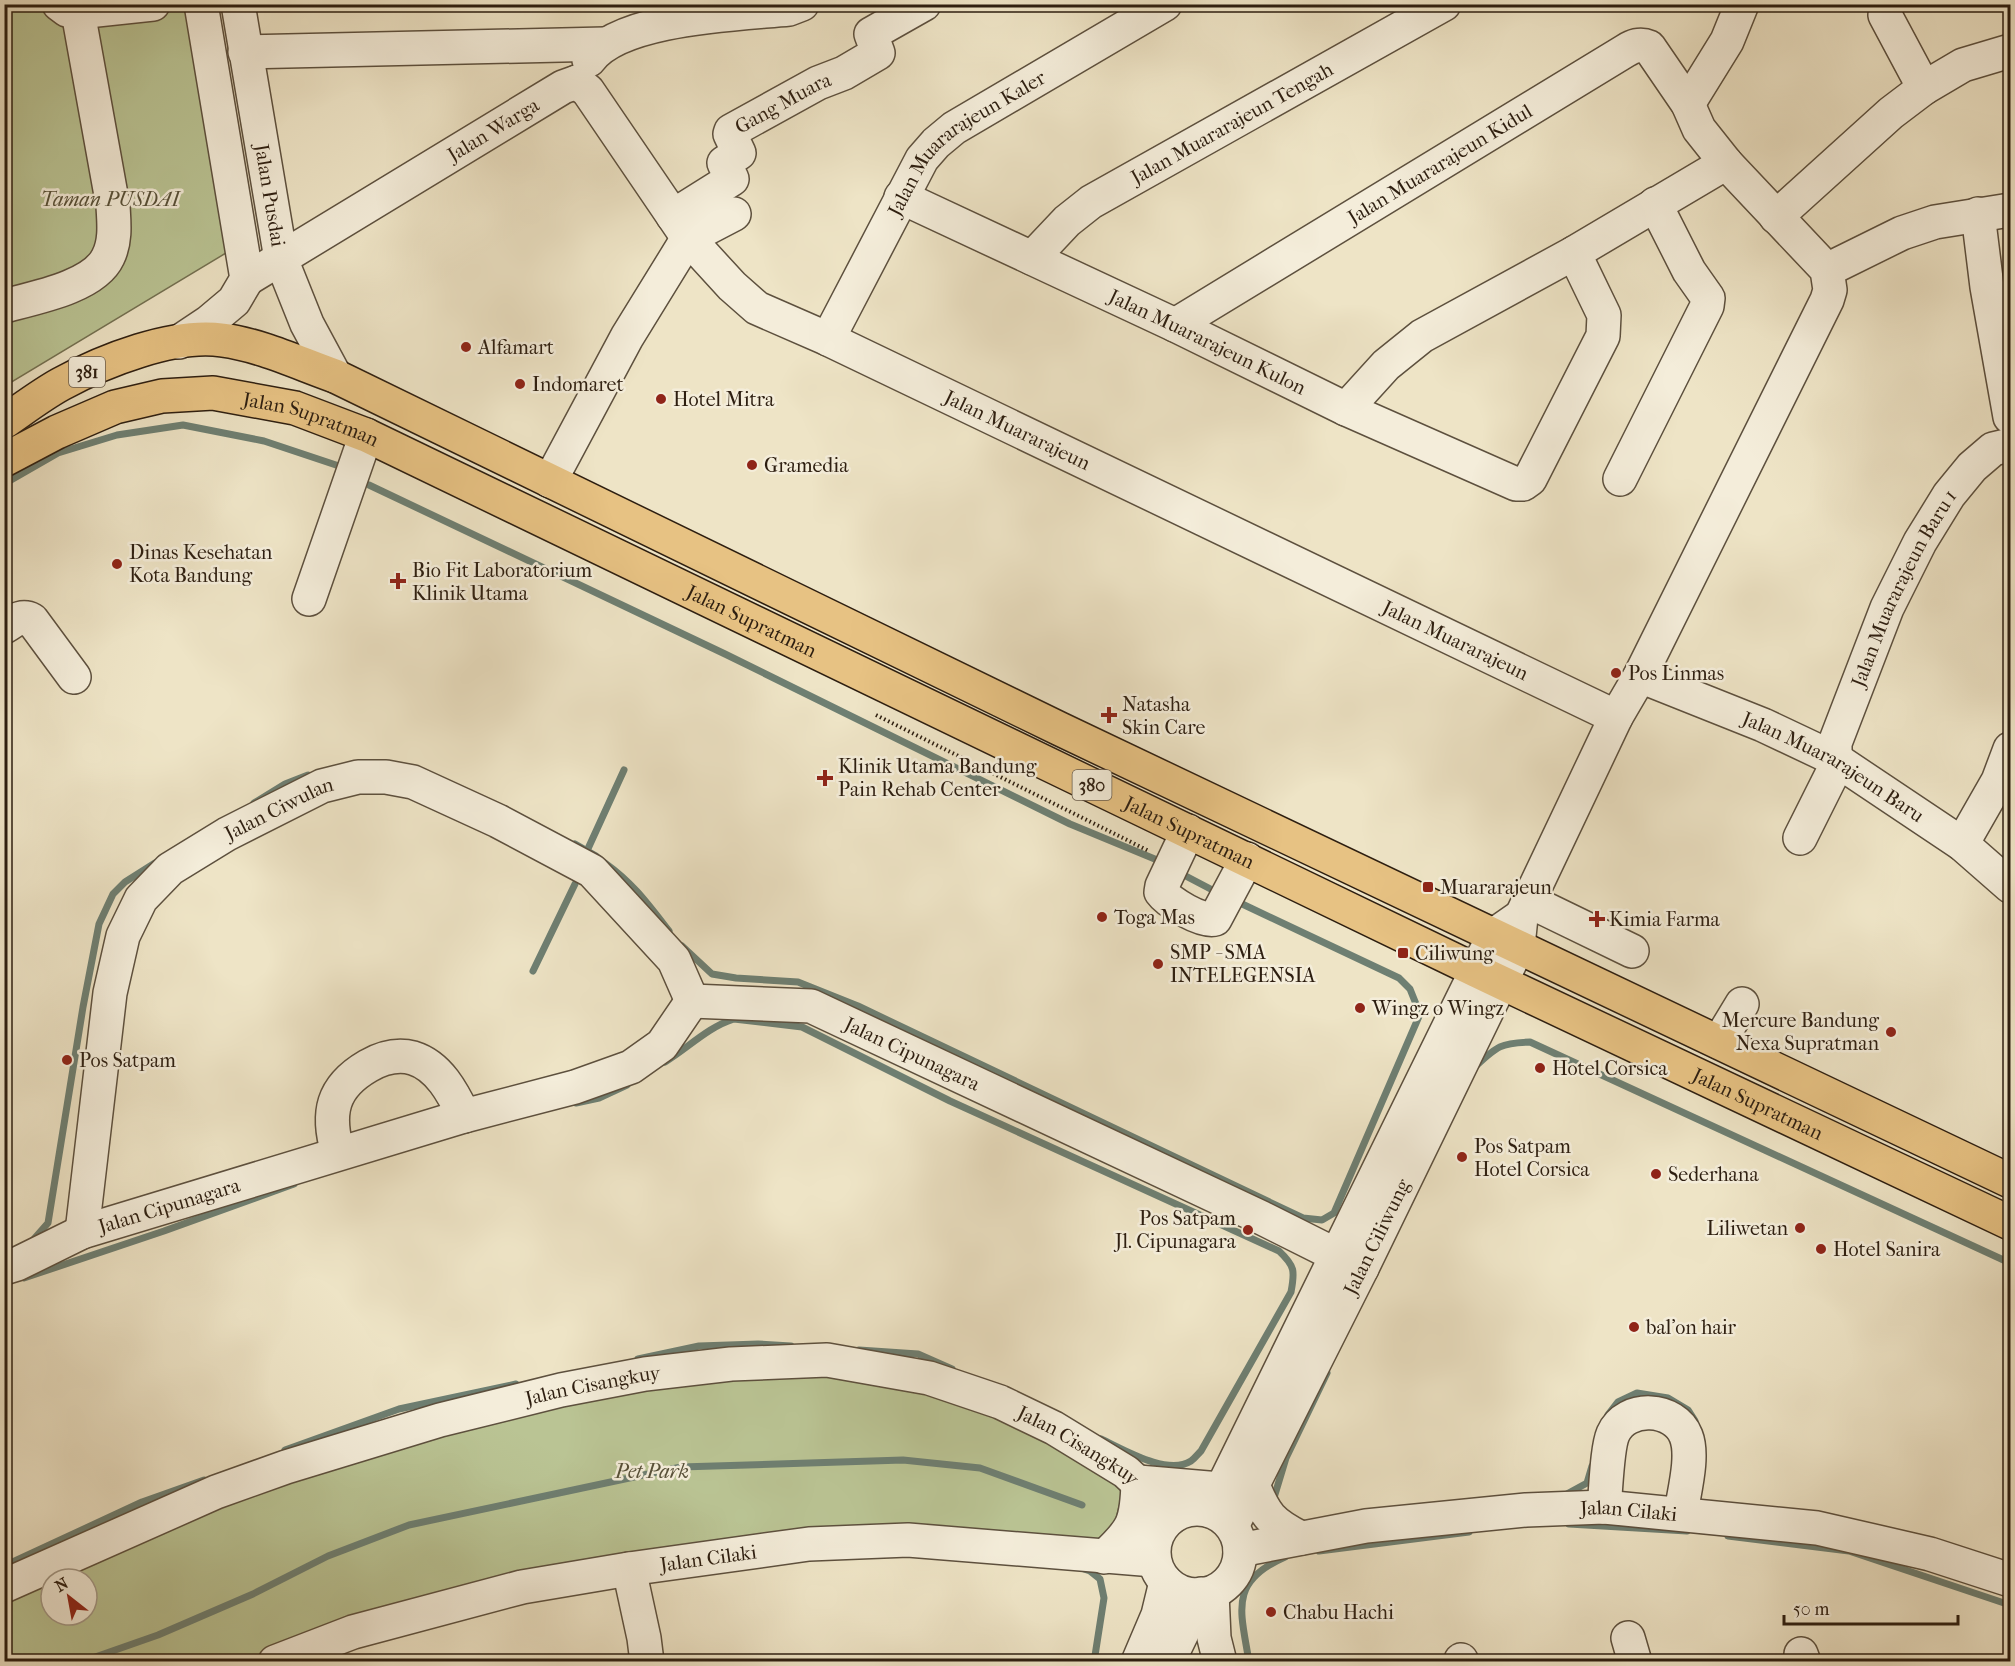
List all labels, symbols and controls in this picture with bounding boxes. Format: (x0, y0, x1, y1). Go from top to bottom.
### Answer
street label: Jalan Muararajeun Tengah (1125, 57, 1338, 190)
street label: Jalan Muararajeun Kaler (882, 65, 1050, 222)
street label: Gang Muara (731, 67, 835, 138)
street label: Jalan Warga (441, 92, 544, 167)
street label: Jalan Muararajeun Kidul (1342, 99, 1536, 230)
street label: Jalan Pusdai (250, 140, 290, 249)
park label: Taman PUSDAI (41, 188, 182, 211)
street label: Jalan Muararajeun Kulon (1104, 284, 1310, 399)
place label: Alfamart (477, 336, 554, 359)
marker: Alfamart (459, 340, 473, 354)
road number: 381 (69, 357, 105, 387)
place label: Indomaret (532, 373, 624, 396)
marker: Indomaret (513, 377, 527, 391)
street label: Jalan Muararajeun (939, 384, 1094, 475)
street label: Jalan Supratman (239, 387, 383, 451)
place label: Hotel Mitra (673, 388, 775, 411)
marker: Hotel Mitra (654, 392, 668, 406)
place label: Gramedia (764, 454, 849, 477)
marker: Gramedia (745, 458, 759, 472)
street label: Jalan Muararajeun Baru 1 (1846, 484, 1961, 692)
place label: Dinas Kesehatan Kota Bandung (129, 541, 273, 587)
marker: Dinas Kesehatan Kota Bandung (110, 557, 124, 571)
place label: Bio Fit Laboratorium Klinik Utama (412, 559, 592, 605)
marker: Bio Fit Laboratorium Klinik Utama (389, 572, 407, 590)
street label: Jalan Supratman (681, 579, 821, 662)
street label: Jalan Muararajeun (1377, 594, 1533, 685)
place label: Pos Linmas (1628, 662, 1724, 685)
marker: Pos Linmas (1609, 666, 1623, 680)
place label: Natasha Skin Care (1122, 693, 1206, 739)
marker: Natasha Skin Care (1100, 706, 1118, 724)
street label: Jalan Muararajeun Baru (1737, 706, 1929, 827)
place label: Klinik Utama Bandung Pain Rehab Center (838, 755, 1037, 801)
marker: Klinik Utama Bandung Pain Rehab Center (816, 769, 834, 787)
road number: 380 (1072, 770, 1112, 800)
street label: Jalan Ciwulan (219, 772, 336, 846)
street label: Jalan Supratman (1119, 790, 1259, 874)
place label: Muararajeun (1440, 876, 1552, 899)
marker: Muararajeun (1421, 880, 1435, 894)
place label: Toga Mas (1114, 906, 1195, 929)
place label: Kimia Farma (1609, 908, 1721, 931)
marker: Toga Mas (1095, 910, 1109, 924)
marker: Kimia Farma (1590, 912, 1604, 926)
place label: SMP - SMA INTELEGENSIA (1170, 941, 1316, 987)
place label: Ciliwung (1415, 942, 1494, 965)
marker: Ciliwung (1396, 946, 1410, 960)
marker: SMP - SMA INTELEGENSIA (1151, 957, 1165, 971)
place label: Wingz o Wingz (1371, 997, 1504, 1020)
marker: Wingz o Wingz (1353, 1001, 1367, 1015)
place label: Mercure Bandung Nexa Supratman (1722, 1009, 1879, 1055)
street label: Jalan Cipunagara (839, 1011, 984, 1096)
marker: Mercure Bandung Nexa Supratman (1884, 1025, 1898, 1039)
place label: Pos Satpam (79, 1049, 176, 1072)
marker: Pos Satpam (60, 1053, 74, 1067)
place label: Hotel Corsica (1552, 1057, 1668, 1080)
marker: Hotel Corsica (1533, 1061, 1547, 1075)
street label: Jalan Supratman (1687, 1062, 1827, 1145)
place label: Pos Satpam Hotel Corsica (1474, 1135, 1590, 1181)
marker: Pos Satpam Hotel Corsica (1455, 1150, 1469, 1164)
place label: Sederhana (1668, 1163, 1759, 1186)
marker: Sederhana (1649, 1167, 1663, 1181)
street label: Jalan Cipunagara (93, 1173, 243, 1239)
street label: Jalan Ciliwung (1338, 1175, 1415, 1300)
place label: Pos Satpam Jl. Cipunagara (1113, 1207, 1237, 1253)
place label: Liliwetan (1706, 1217, 1788, 1240)
marker: Liliwetan (1793, 1221, 1807, 1235)
marker: Pos Satpam Jl. Cipunagara (1241, 1223, 1255, 1237)
place label: Hotel Sanira (1833, 1238, 1941, 1261)
marker: Hotel Sanira (1814, 1242, 1828, 1256)
place label: bal'on hair (1645, 1316, 1737, 1339)
marker: bal'on hair (1627, 1320, 1641, 1334)
street label: Jalan Cisangkuy (521, 1361, 663, 1410)
street label: Jalan Cisangkuy (1012, 1400, 1145, 1491)
park label: Pet Park (614, 1460, 689, 1483)
street label: Jalan Cilaki (1578, 1495, 1678, 1526)
street label: Jalan Cilaki (657, 1540, 758, 1576)
north arrow (39, 1567, 99, 1627)
text: N (51, 1573, 72, 1596)
scale bar (1784, 1588, 1958, 1626)
text: 50 m (1793, 1599, 1830, 1620)
place label: Chabu Hachi (1283, 1601, 1394, 1624)
marker: Chabu Hachi (1264, 1605, 1278, 1619)

